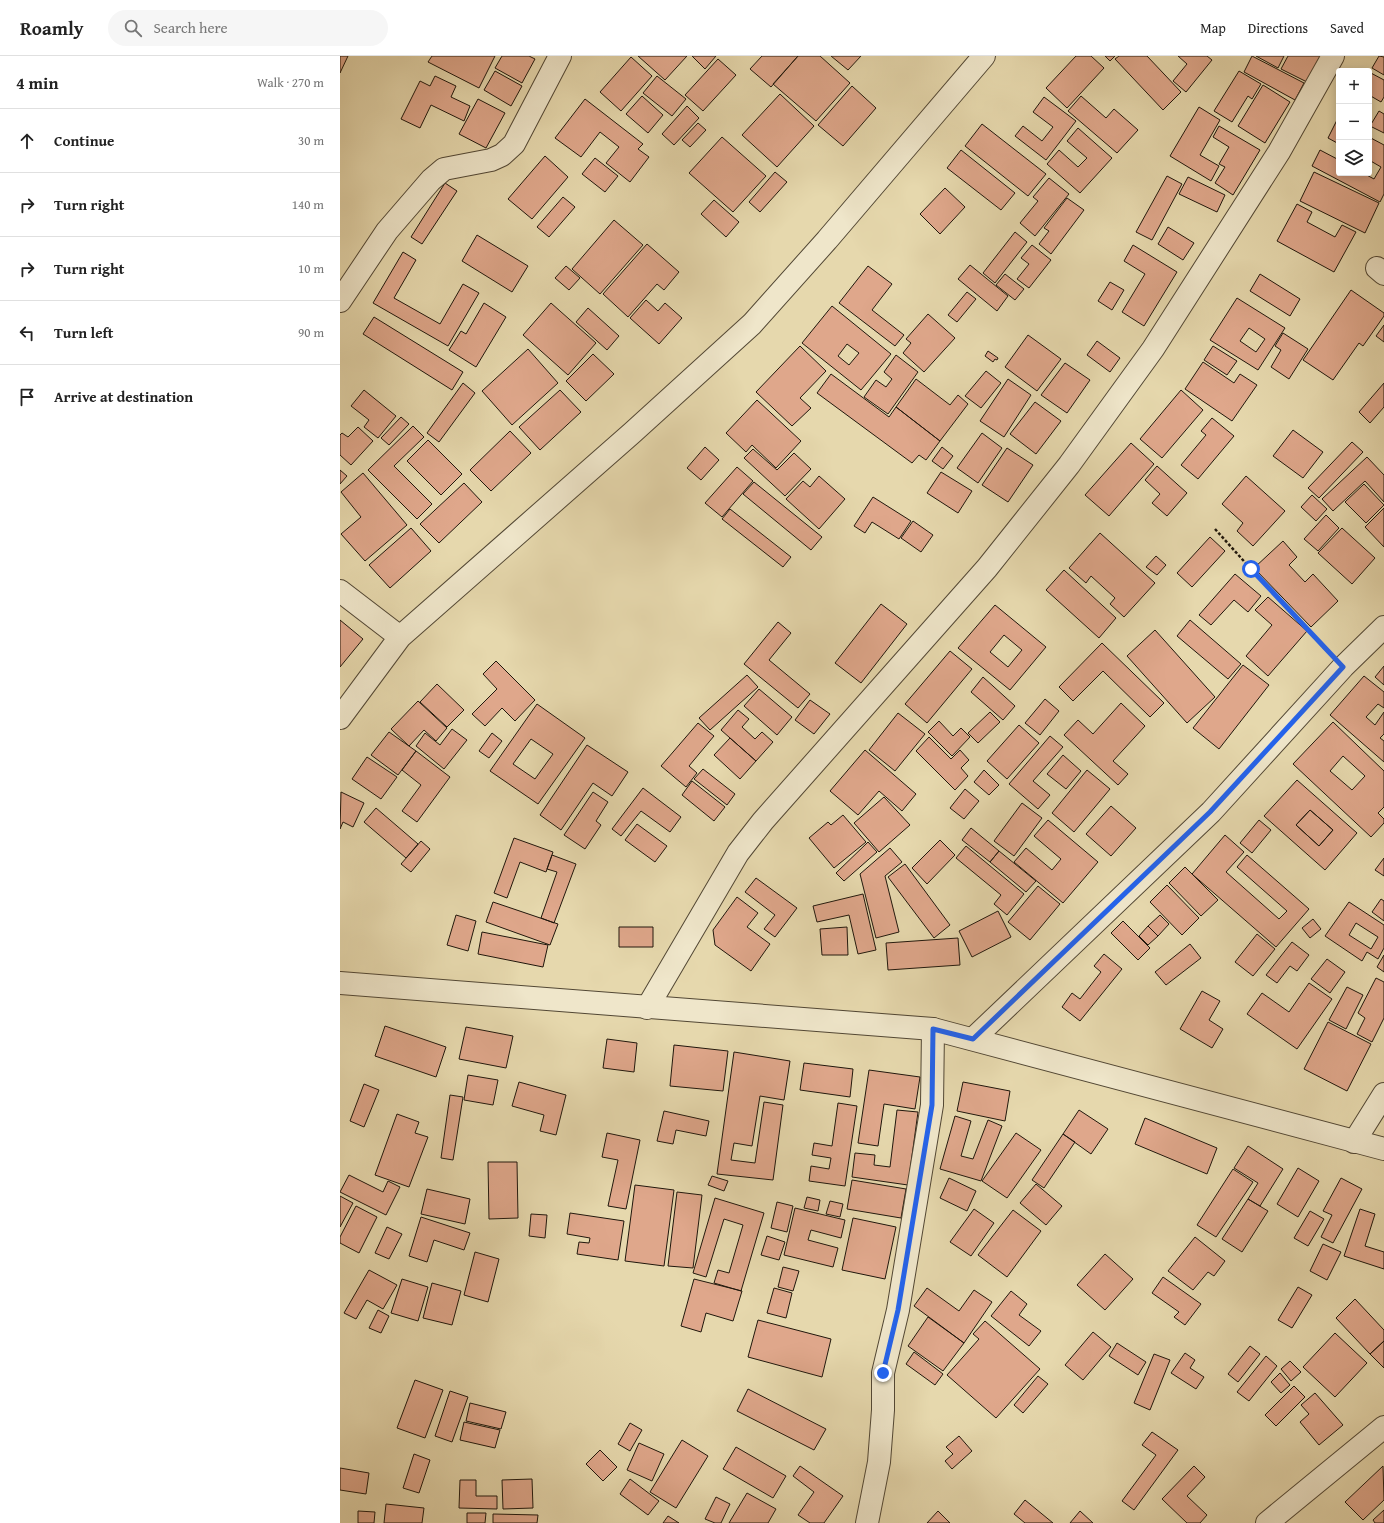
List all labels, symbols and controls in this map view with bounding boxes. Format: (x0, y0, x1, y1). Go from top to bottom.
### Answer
search box (108, 10, 388, 46)
text: Roamly (20, 14, 84, 42)
icon: search (122, 17, 144, 39)
text: Search here (154, 17, 228, 38)
text: Map (1200, 18, 1226, 38)
text: Directions (1248, 18, 1308, 38)
text: Saved (1330, 18, 1364, 38)
map controls (1336, 68, 1372, 176)
button: + (1336, 68, 1372, 104)
text: 4 min (16, 70, 58, 95)
text: Walk · 270 m (257, 73, 324, 92)
button: − (1336, 104, 1372, 140)
icon: ahead (16, 130, 38, 152)
text: Continue (54, 130, 115, 151)
text: 30 m (298, 131, 324, 150)
button: layers (1336, 140, 1372, 176)
icon: right (16, 194, 38, 216)
text: Turn right (54, 194, 125, 215)
text: 140 m (292, 195, 324, 214)
icon: right (16, 258, 38, 280)
text: Turn right (54, 258, 125, 279)
text: 10 m (298, 259, 324, 278)
icon: left (16, 322, 38, 344)
text: Turn left (54, 322, 113, 343)
text: 90 m (298, 323, 324, 342)
icon: arrive (16, 386, 38, 408)
text: Arrive at destination (54, 386, 193, 407)
route start (1242, 560, 1260, 578)
route end (874, 1364, 892, 1382)

